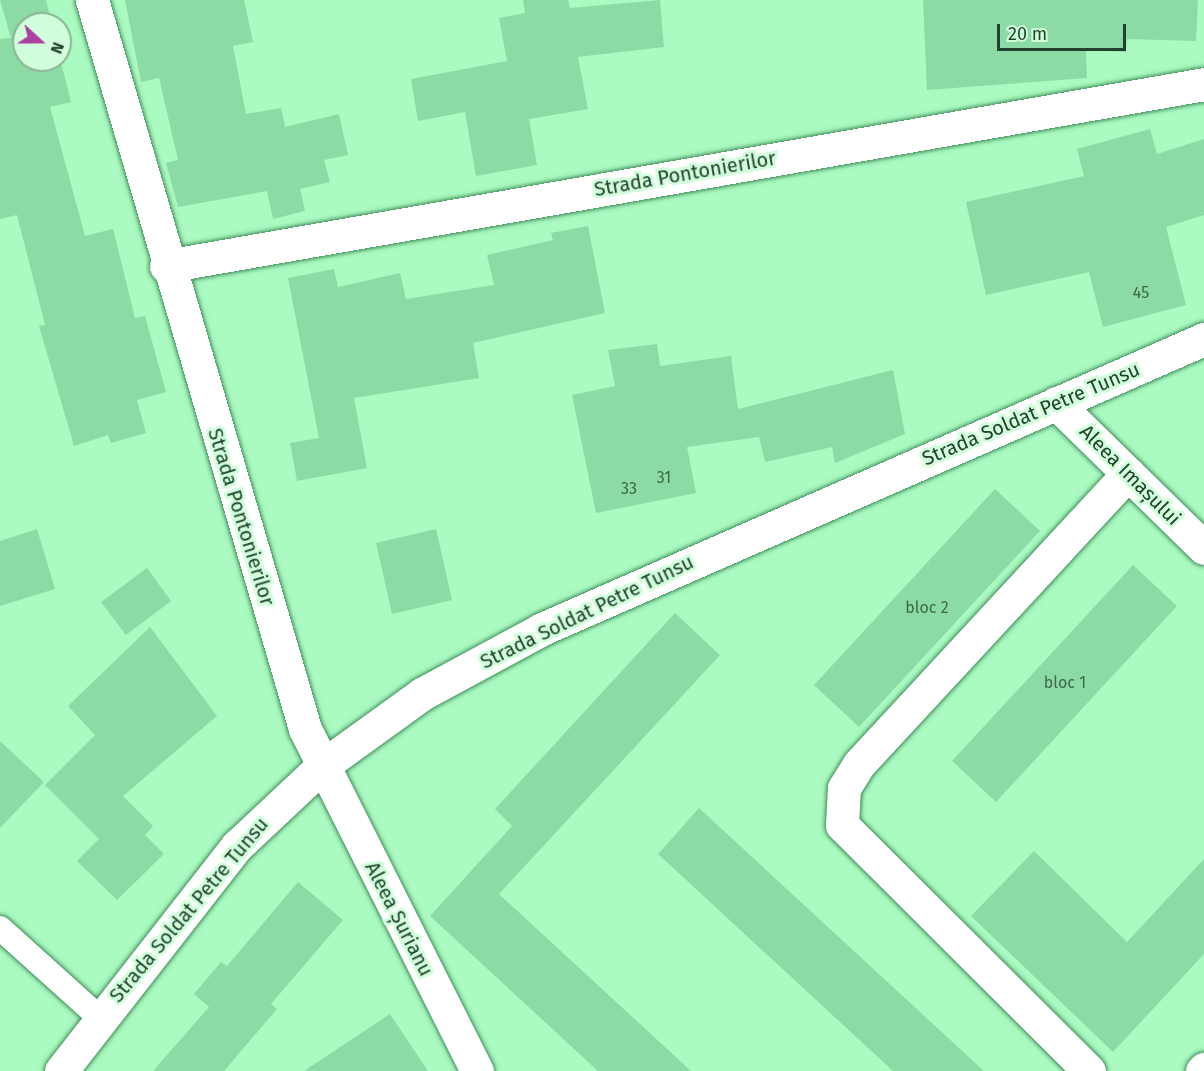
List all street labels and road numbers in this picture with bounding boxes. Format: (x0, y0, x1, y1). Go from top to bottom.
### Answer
street label: Strada Pontonierilor (592, 146, 778, 202)
street label: Strada Soldat Petre Tunsu (919, 357, 1143, 471)
street label: Aleea Imașului (1075, 420, 1185, 530)
street label: Strada Pontonierilor (203, 426, 279, 608)
street label: Strada Soldat Petre Tunsu (476, 550, 698, 674)
street label: Strada Soldat Petre Tunsu (105, 813, 273, 1007)
street label: Aleea Șurianu (360, 858, 438, 980)

